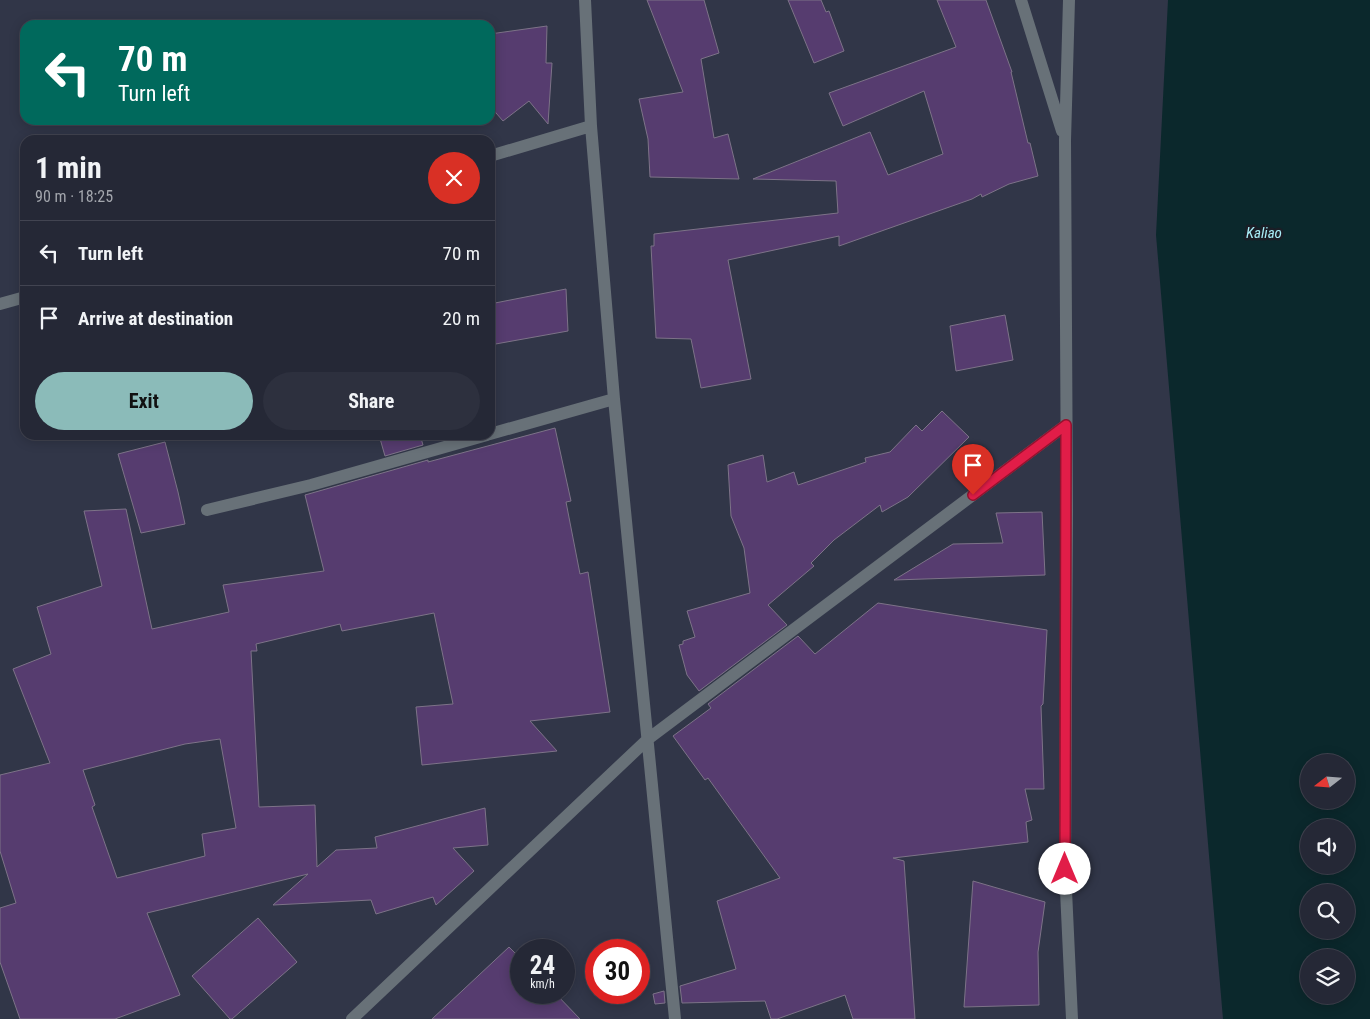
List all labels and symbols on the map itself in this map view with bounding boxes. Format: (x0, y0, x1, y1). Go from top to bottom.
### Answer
water label: Kaliao (1246, 224, 1282, 242)
pin (952, 444, 994, 495)
north arrow (1300, 754, 1355, 809)
position arrow (1038, 842, 1090, 894)
speed limit sign: 30 (585, 939, 650, 1004)

